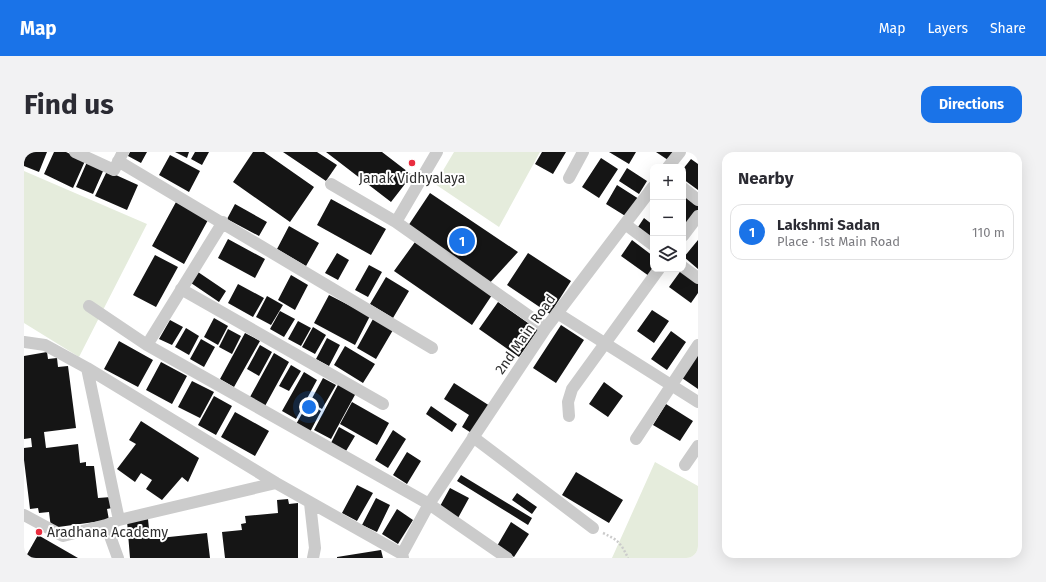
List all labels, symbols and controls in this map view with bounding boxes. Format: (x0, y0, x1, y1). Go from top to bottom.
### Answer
text: Map (20, 17, 57, 40)
text: Map (879, 20, 905, 37)
text: Layers (927, 20, 968, 37)
text: Share (990, 20, 1026, 37)
button: Directions (921, 86, 1022, 123)
text: Find us (24, 88, 114, 121)
marker: Janak Vidhyalaya (407, 158, 417, 168)
map controls (650, 164, 686, 272)
button: + (650, 164, 686, 200)
text: Nearby (738, 168, 793, 189)
place label: Janak Vidhyalaya (359, 170, 465, 187)
button: − (650, 200, 686, 236)
text: Lakshmi Sadan (777, 216, 880, 234)
text: 1 (749, 225, 755, 240)
text: 110 m (972, 225, 1005, 240)
pin: 1 (449, 226, 475, 256)
text: Place · 1st Main Road (777, 234, 900, 249)
button: layers (650, 236, 686, 272)
street label: 2nd Main Road (492, 291, 559, 378)
your location (299, 397, 319, 417)
place label: Aradhana Academy (47, 524, 168, 541)
marker: Aradhana Academy (34, 527, 44, 537)

